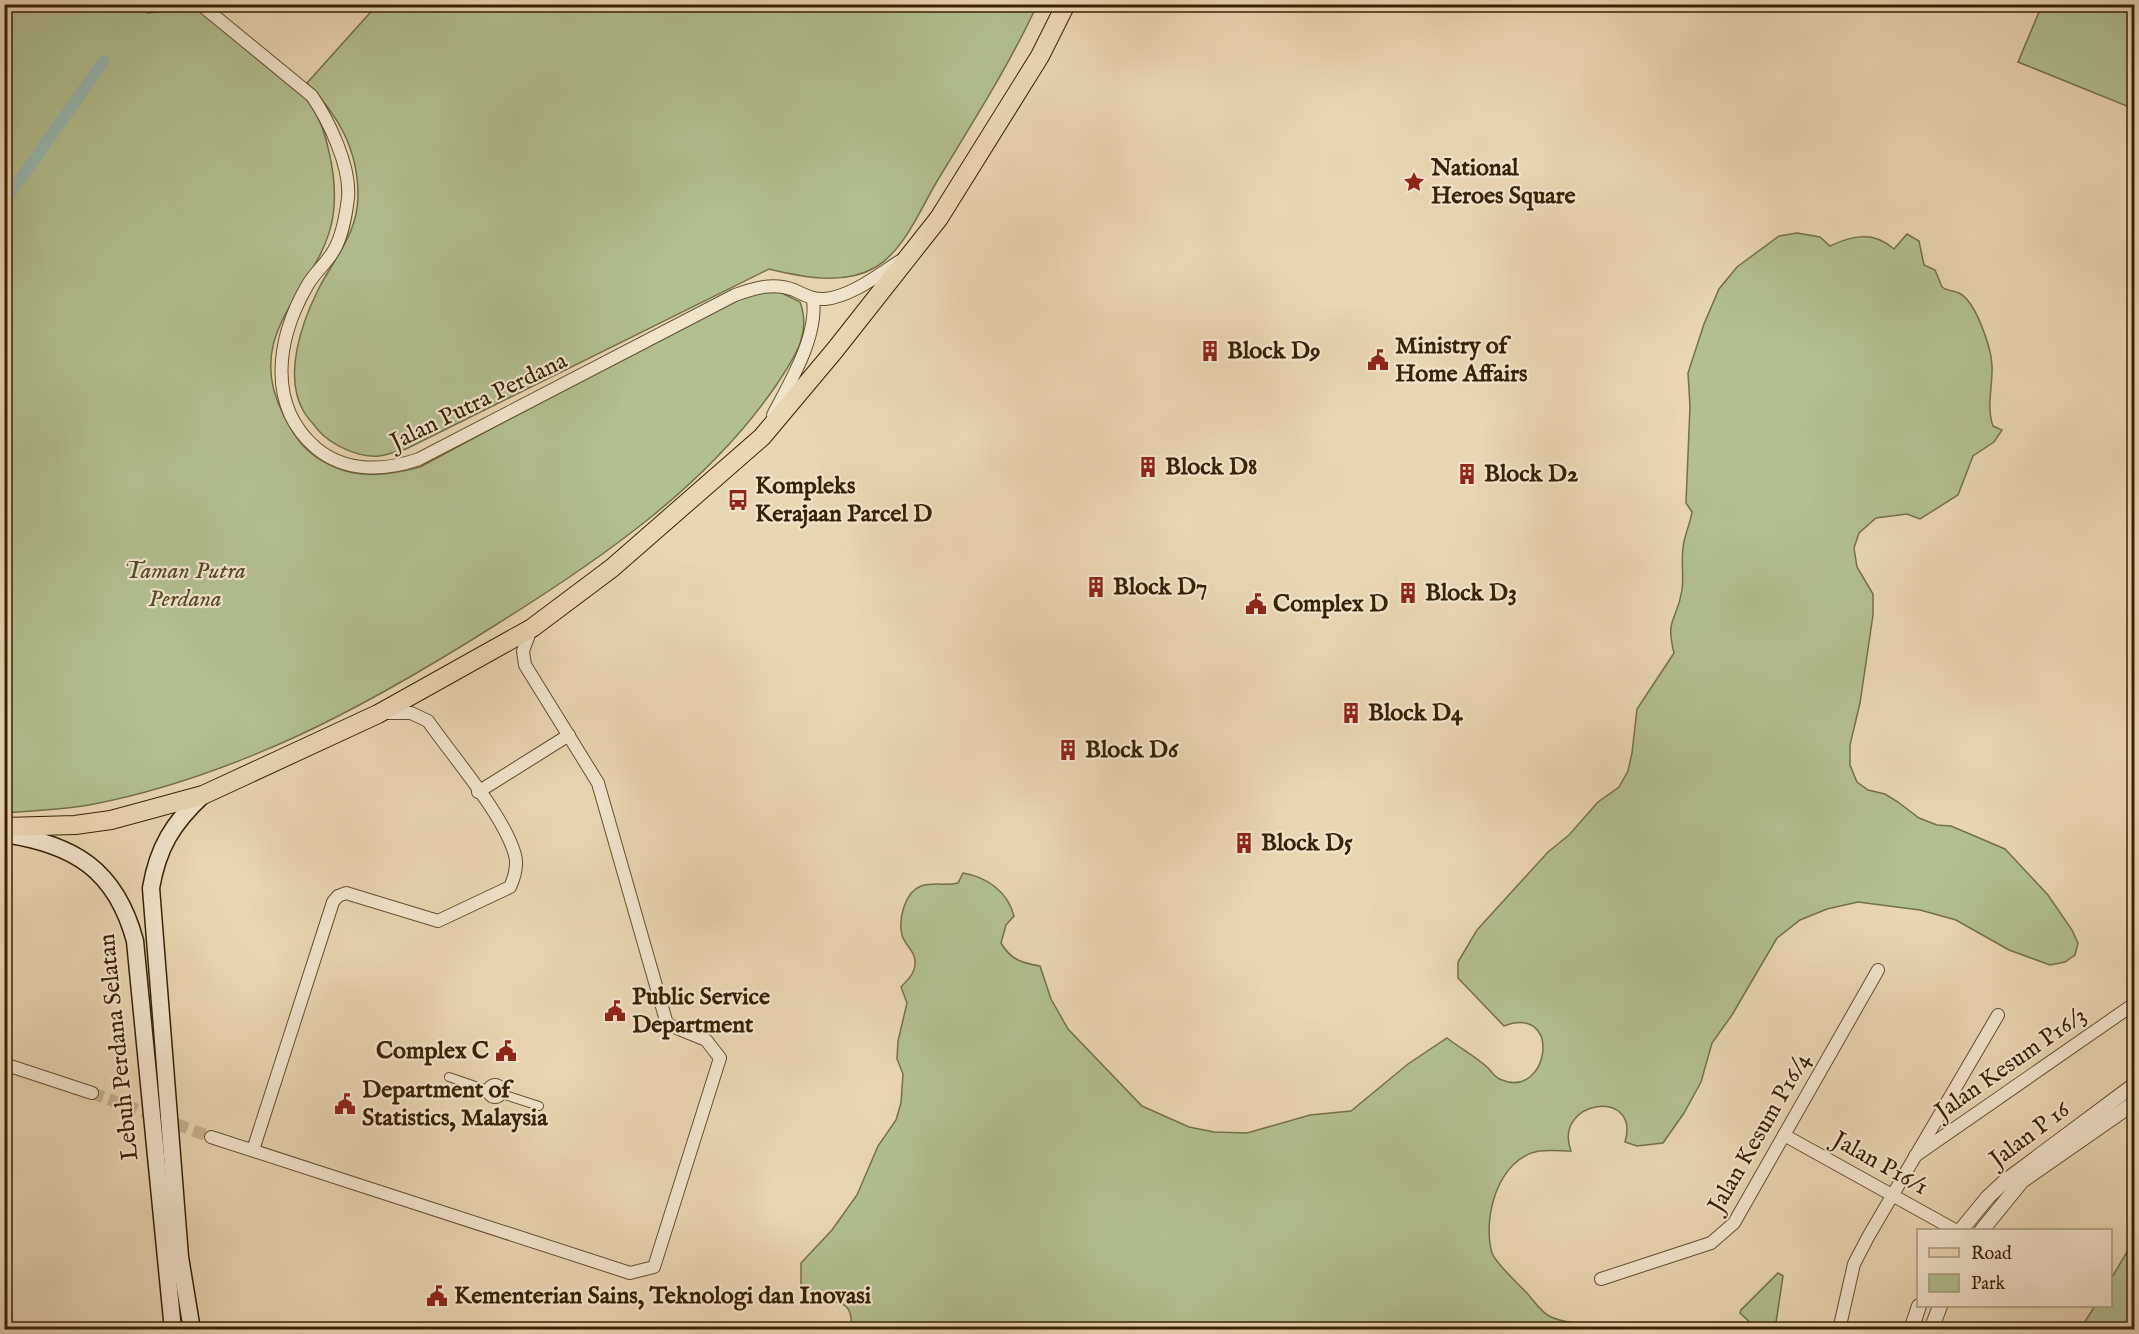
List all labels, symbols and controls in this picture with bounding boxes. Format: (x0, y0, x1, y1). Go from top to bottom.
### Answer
place label: National Heroes Square (1430, 153, 1576, 212)
place icon: National Heroes Square (1402, 170, 1426, 194)
place label: Ministry of Home Affairs (1395, 331, 1528, 390)
place label: Block D9 (1227, 336, 1320, 367)
building icon: Block D9 (1198, 339, 1222, 363)
street label: Jalan Putra Perdana (383, 345, 573, 460)
public building icon: Ministry of Home Affairs (1366, 348, 1390, 372)
place label: Block D8 (1165, 452, 1257, 483)
building icon: Block D8 (1136, 455, 1160, 479)
place label: Block D2 (1484, 459, 1578, 490)
building icon: Block D2 (1455, 462, 1479, 486)
place label: Kompleks Kerajaan Parcel D (755, 471, 932, 530)
bus stop icon: Kompleks Kerajaan Parcel D (726, 488, 750, 512)
park label: Taman Putra Perdana (124, 556, 246, 615)
place label: Block D7 (1113, 572, 1207, 603)
building icon: Block D7 (1084, 575, 1108, 599)
place label: Block D3 (1425, 578, 1517, 609)
building icon: Block D3 (1396, 581, 1420, 605)
place label: Complex D (1273, 589, 1388, 620)
public building icon: Complex D (1244, 592, 1268, 616)
place label: Block D4 (1368, 698, 1464, 729)
building icon: Block D4 (1339, 701, 1363, 725)
place label: Block D6 (1085, 735, 1179, 766)
building icon: Block D6 (1056, 738, 1080, 762)
place label: Block D5 (1261, 828, 1353, 859)
building icon: Block D5 (1232, 831, 1256, 855)
street label: Lebuh Perdana Selatan (92, 932, 146, 1162)
place label: Public Service Department (632, 982, 770, 1041)
public building icon: Public Service Department (603, 999, 627, 1023)
street label: Jalan Kesum P16/3 (1927, 1000, 2093, 1129)
place label: Complex C (376, 1036, 489, 1067)
public building icon: Complex C (494, 1039, 518, 1063)
street label: Jalan Kesum P16/4 (1700, 1047, 1818, 1221)
place label: Department of Statistics, Malaysia (362, 1075, 548, 1134)
public building icon: Department of Statistics, Malaysia (333, 1092, 357, 1116)
street label: Jalan P 16 (1981, 1094, 2077, 1177)
street label: Jalan P16/1 (1824, 1124, 1933, 1203)
legend (1917, 1229, 2112, 1307)
text: Road (1971, 1243, 2012, 1266)
text: Park (1971, 1273, 2006, 1296)
place label: Kementerian Sains, Teknologi dan Inovasi (454, 1281, 872, 1312)
public building icon: Kementerian Sains, Teknologi dan Inovasi (425, 1284, 449, 1308)

